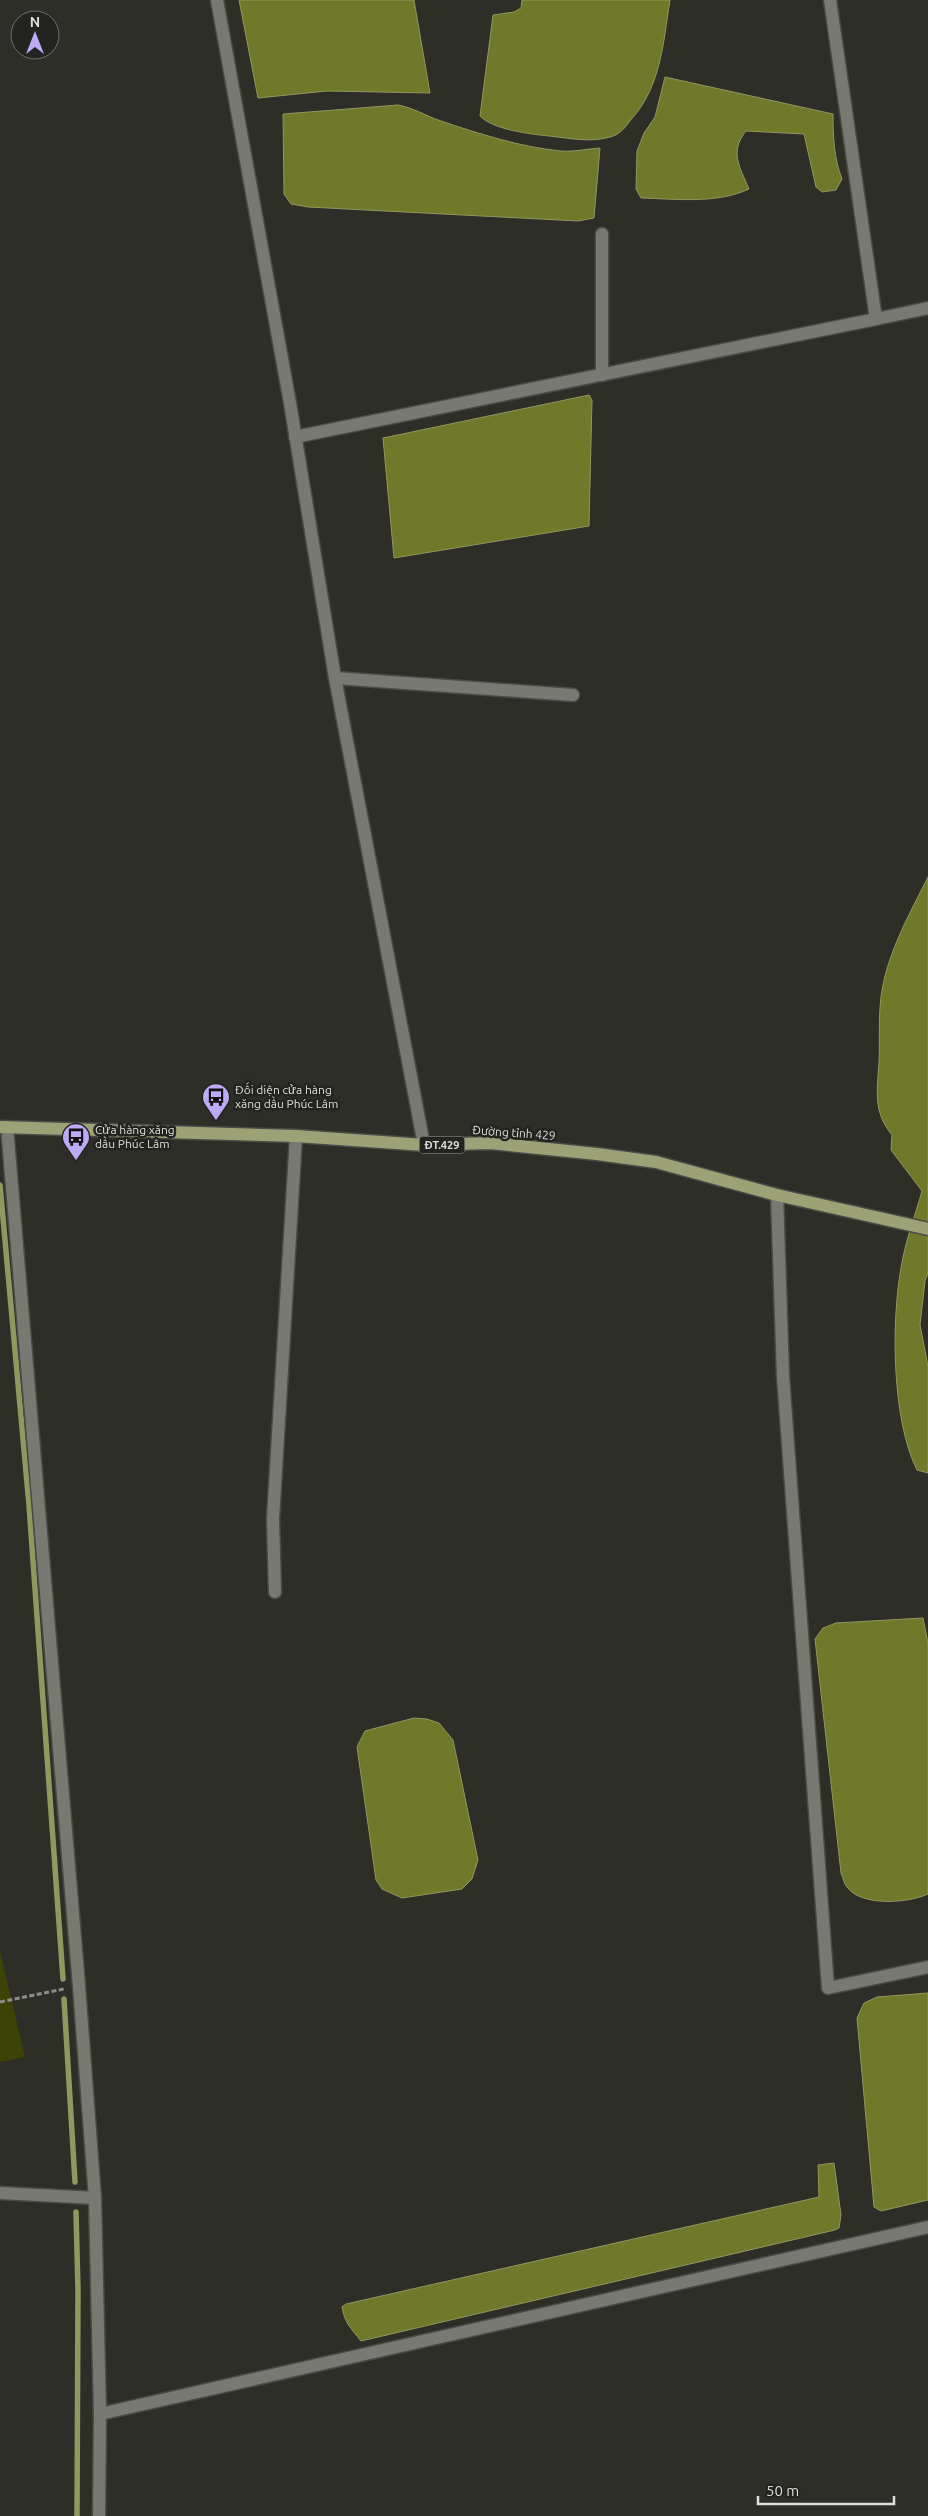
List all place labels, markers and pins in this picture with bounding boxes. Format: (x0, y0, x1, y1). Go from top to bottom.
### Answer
bus stop icon: Đối diện cửa hàng xăng dầu Phúc Lâm (201, 1082, 231, 1121)
place label: Đối diện cửa hàng xăng dầu Phúc Lâm (235, 1082, 338, 1110)
bus stop icon: Cửa hàng xăng dầu Phúc Lâm (61, 1122, 91, 1161)
place label: Cửa hàng xăng dầu Phúc Lâm (95, 1123, 175, 1150)

